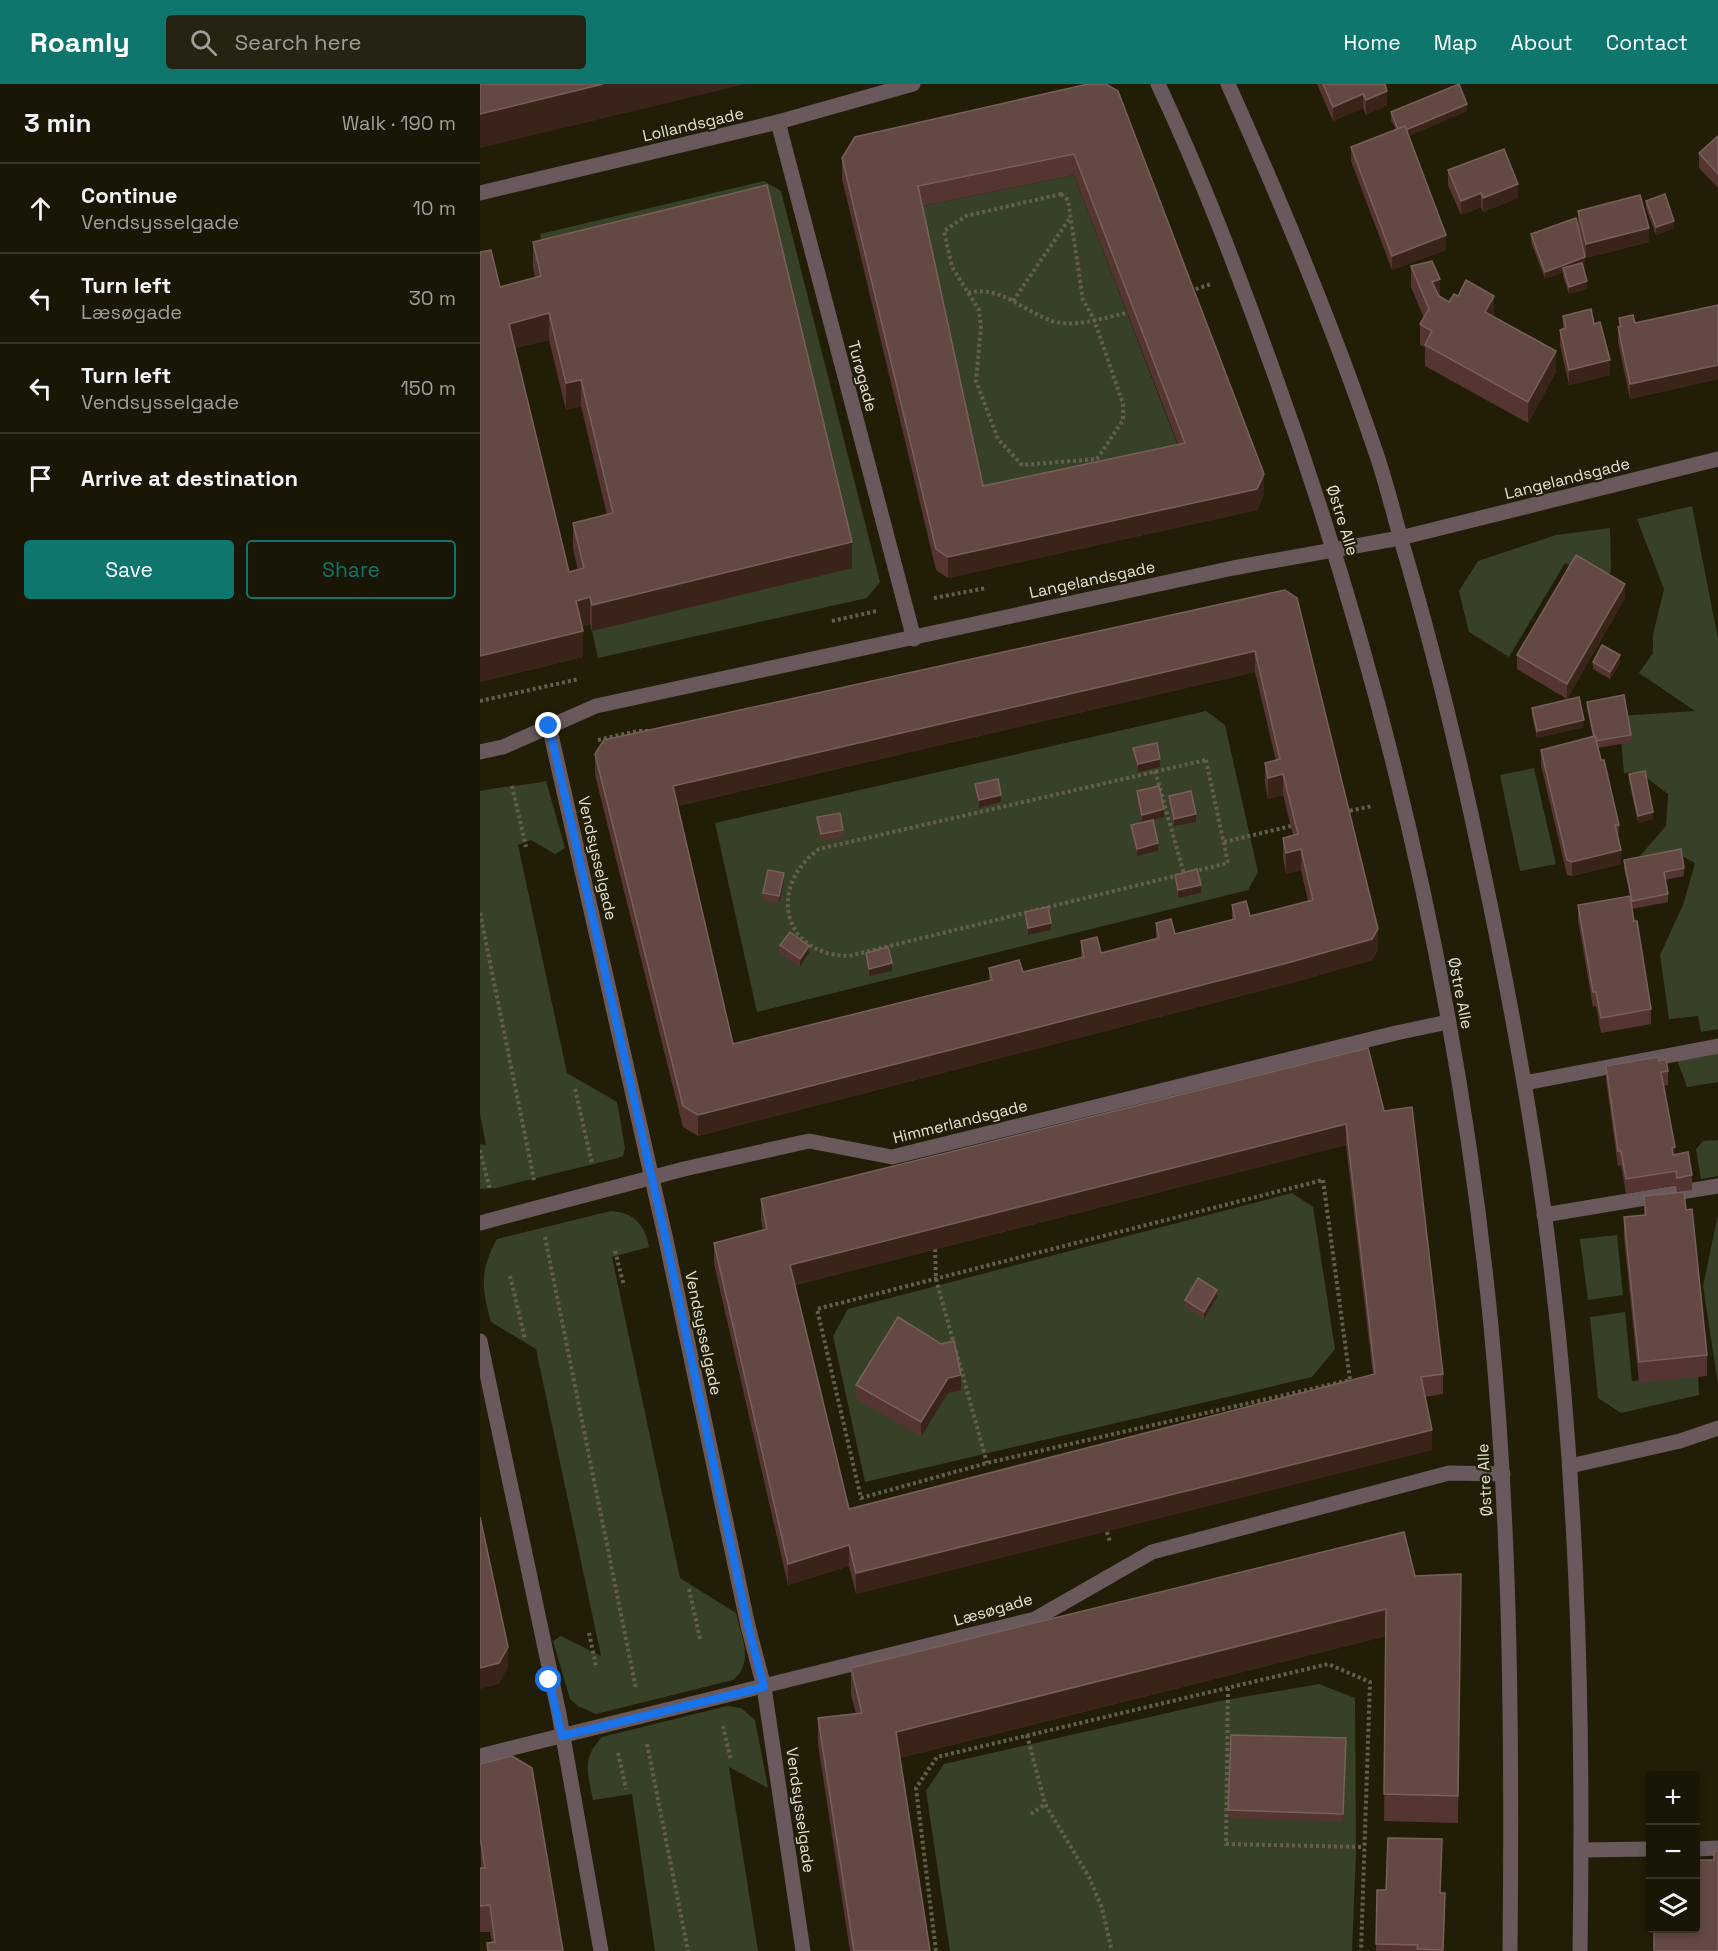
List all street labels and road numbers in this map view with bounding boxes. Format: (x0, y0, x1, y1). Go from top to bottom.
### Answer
street label: Lollandsgade (640, 103, 746, 146)
street label: Turøgade (843, 338, 882, 414)
street label: Langelandsgade (1502, 453, 1632, 504)
street label: Østre Alle (1322, 482, 1363, 558)
street label: Langelandsgade (1027, 556, 1157, 603)
street label: Vendsysselgade (573, 794, 622, 922)
street label: Østre Alle (1443, 955, 1478, 1031)
street label: Himmerlandsgade (891, 1095, 1030, 1148)
street label: Vendsysselgade (680, 1269, 727, 1397)
street label: Østre Alle (1472, 1443, 1497, 1517)
street label: Læsøgade (951, 1588, 1035, 1631)
street label: Vendsysselgade (781, 1746, 820, 1874)

